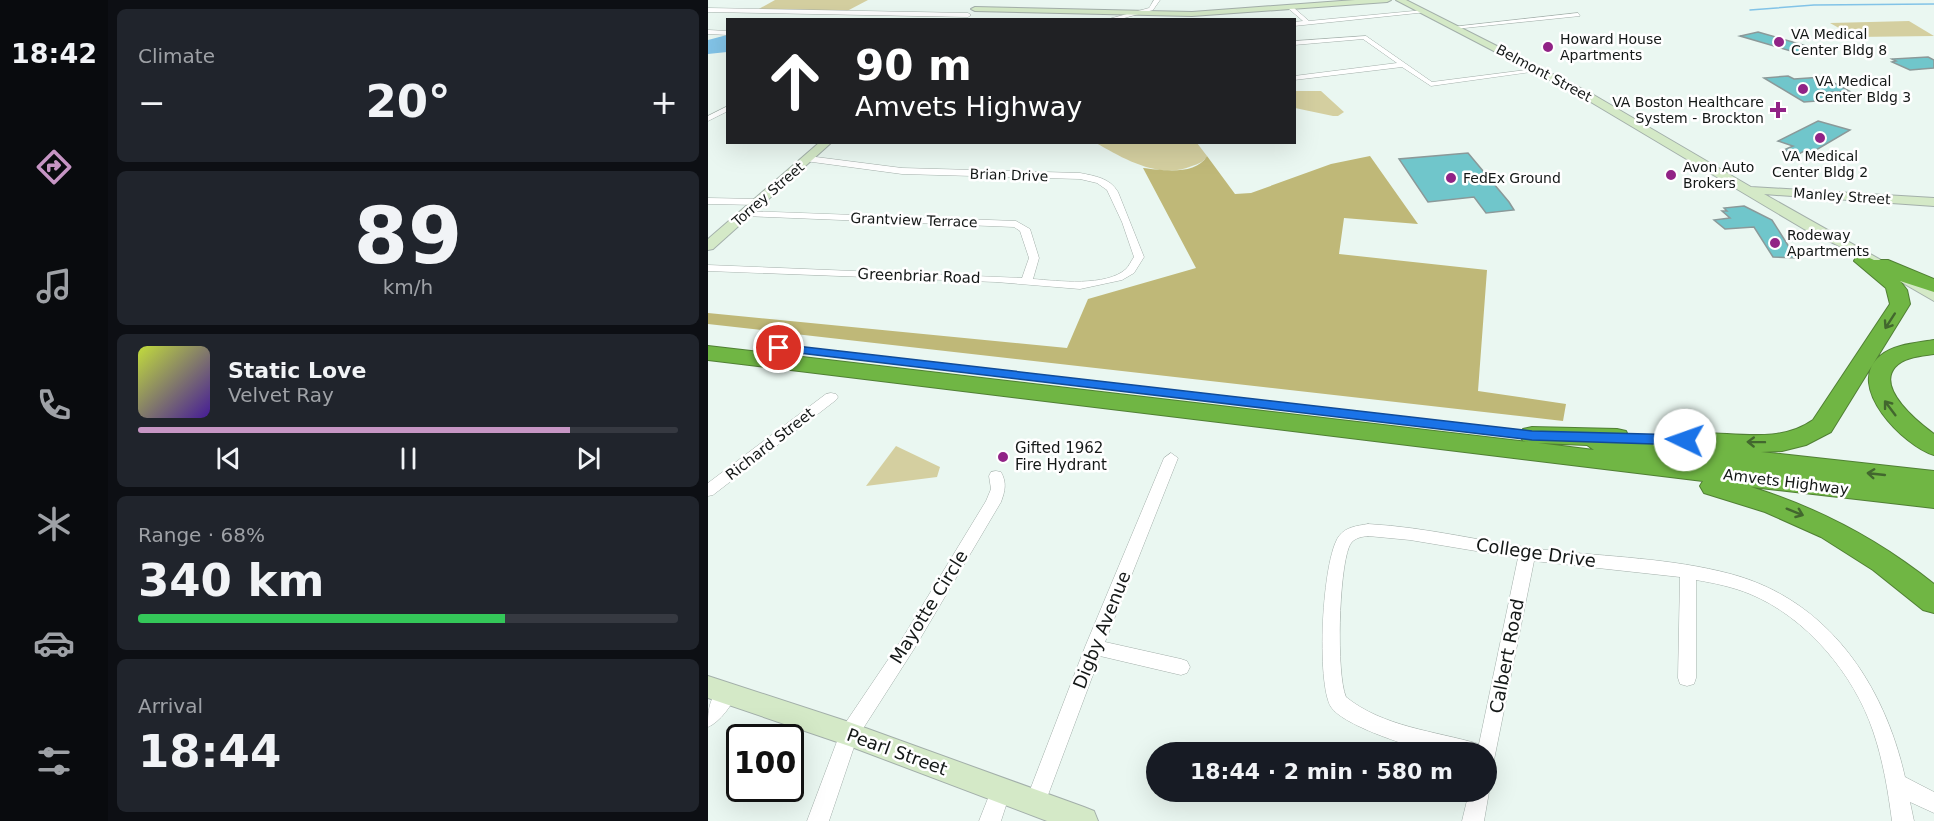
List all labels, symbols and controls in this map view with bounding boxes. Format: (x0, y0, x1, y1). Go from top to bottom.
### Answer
place label: VA Medical Center Bldg 8 (1791, 26, 1887, 58)
place label: Howard House Apartments (1560, 31, 1662, 63)
marker: VA Medical Center Bldg 8 (1772, 35, 1786, 49)
text: 18:42 (11, 38, 97, 69)
marker: Howard House Apartments (1541, 40, 1555, 54)
text: 90 m (855, 41, 972, 90)
street label: Belmont Street (1494, 41, 1595, 105)
icon: ahead (756, 42, 834, 120)
text: Climate (138, 44, 215, 68)
place label: VA Medical Center Bldg 3 (1815, 73, 1911, 105)
text: 20° (365, 75, 451, 128)
marker: VA Medical Center Bldg 3 (1796, 82, 1810, 96)
text: − (138, 83, 166, 122)
text: + (650, 83, 678, 122)
text: Amvets Highway (855, 91, 1082, 122)
place label: VA Boston Healthcare System - Brockton (1612, 94, 1764, 126)
marker: VA Boston Healthcare System - Brockton (1769, 101, 1787, 119)
marker: VA Medical Center Bldg 2 (1813, 131, 1827, 145)
icon: directions (33, 146, 75, 188)
place label: VA Medical Center Bldg 2 (1772, 148, 1868, 180)
street label: Torrey Street (728, 158, 807, 230)
place label: Avon Auto Brokers (1683, 159, 1754, 191)
street label: Brian Drive (970, 166, 1048, 184)
marker: Avon Auto Brokers (1664, 168, 1678, 182)
place label: FedEx Ground (1463, 170, 1561, 186)
marker: FedEx Ground (1444, 171, 1458, 185)
street label: Manley Street (1793, 185, 1892, 207)
text: 89 (354, 191, 462, 281)
street label: Grantview Terrace (850, 210, 978, 230)
place label: Rodeway Apartments (1787, 227, 1869, 259)
marker: Rodeway Apartments (1768, 236, 1782, 250)
icon: music (33, 265, 75, 307)
street label: Greenbriar Road (857, 265, 981, 287)
text: km/h (383, 275, 433, 299)
one-way arrow (1884, 313, 1896, 329)
pin (753, 322, 804, 373)
icon: arrive (762, 331, 795, 364)
text: Static Love (228, 358, 366, 383)
text: Velvet Ray (228, 383, 334, 407)
icon: phone (33, 384, 75, 426)
one-way arrow (1884, 400, 1897, 416)
street label: Richard Street (722, 404, 818, 484)
position arrow (1653, 408, 1717, 472)
one-way arrow (1746, 437, 1766, 448)
place label: Gifted 1962 Fire Hydrant (1015, 439, 1107, 474)
icon: previous (212, 442, 245, 475)
icon: pause (392, 442, 425, 475)
icon: next (572, 442, 605, 475)
marker: Gifted 1962 Fire Hydrant (996, 450, 1010, 464)
street label: Amvets Highway (1722, 465, 1850, 499)
one-way arrow (1866, 468, 1886, 479)
icon: climate (33, 503, 75, 545)
one-way arrow (1785, 507, 1803, 518)
text: Range · 68% (138, 523, 265, 547)
street label: College Drive (1475, 534, 1597, 571)
street label: Mayotte Circle (885, 546, 972, 667)
text: 340 km (138, 554, 324, 607)
street label: Digby Avenue (1068, 568, 1135, 692)
street label: Calbert Road (1485, 597, 1528, 715)
icon: car (33, 622, 75, 664)
text: Arrival (138, 694, 203, 718)
speed limit sign: 100 (726, 724, 804, 802)
street label: Pearl Street (844, 724, 950, 779)
text: 18:44 (138, 725, 281, 778)
icon: filters (33, 740, 75, 782)
text: 18:44 · 2 min · 580 m (1190, 759, 1453, 784)

